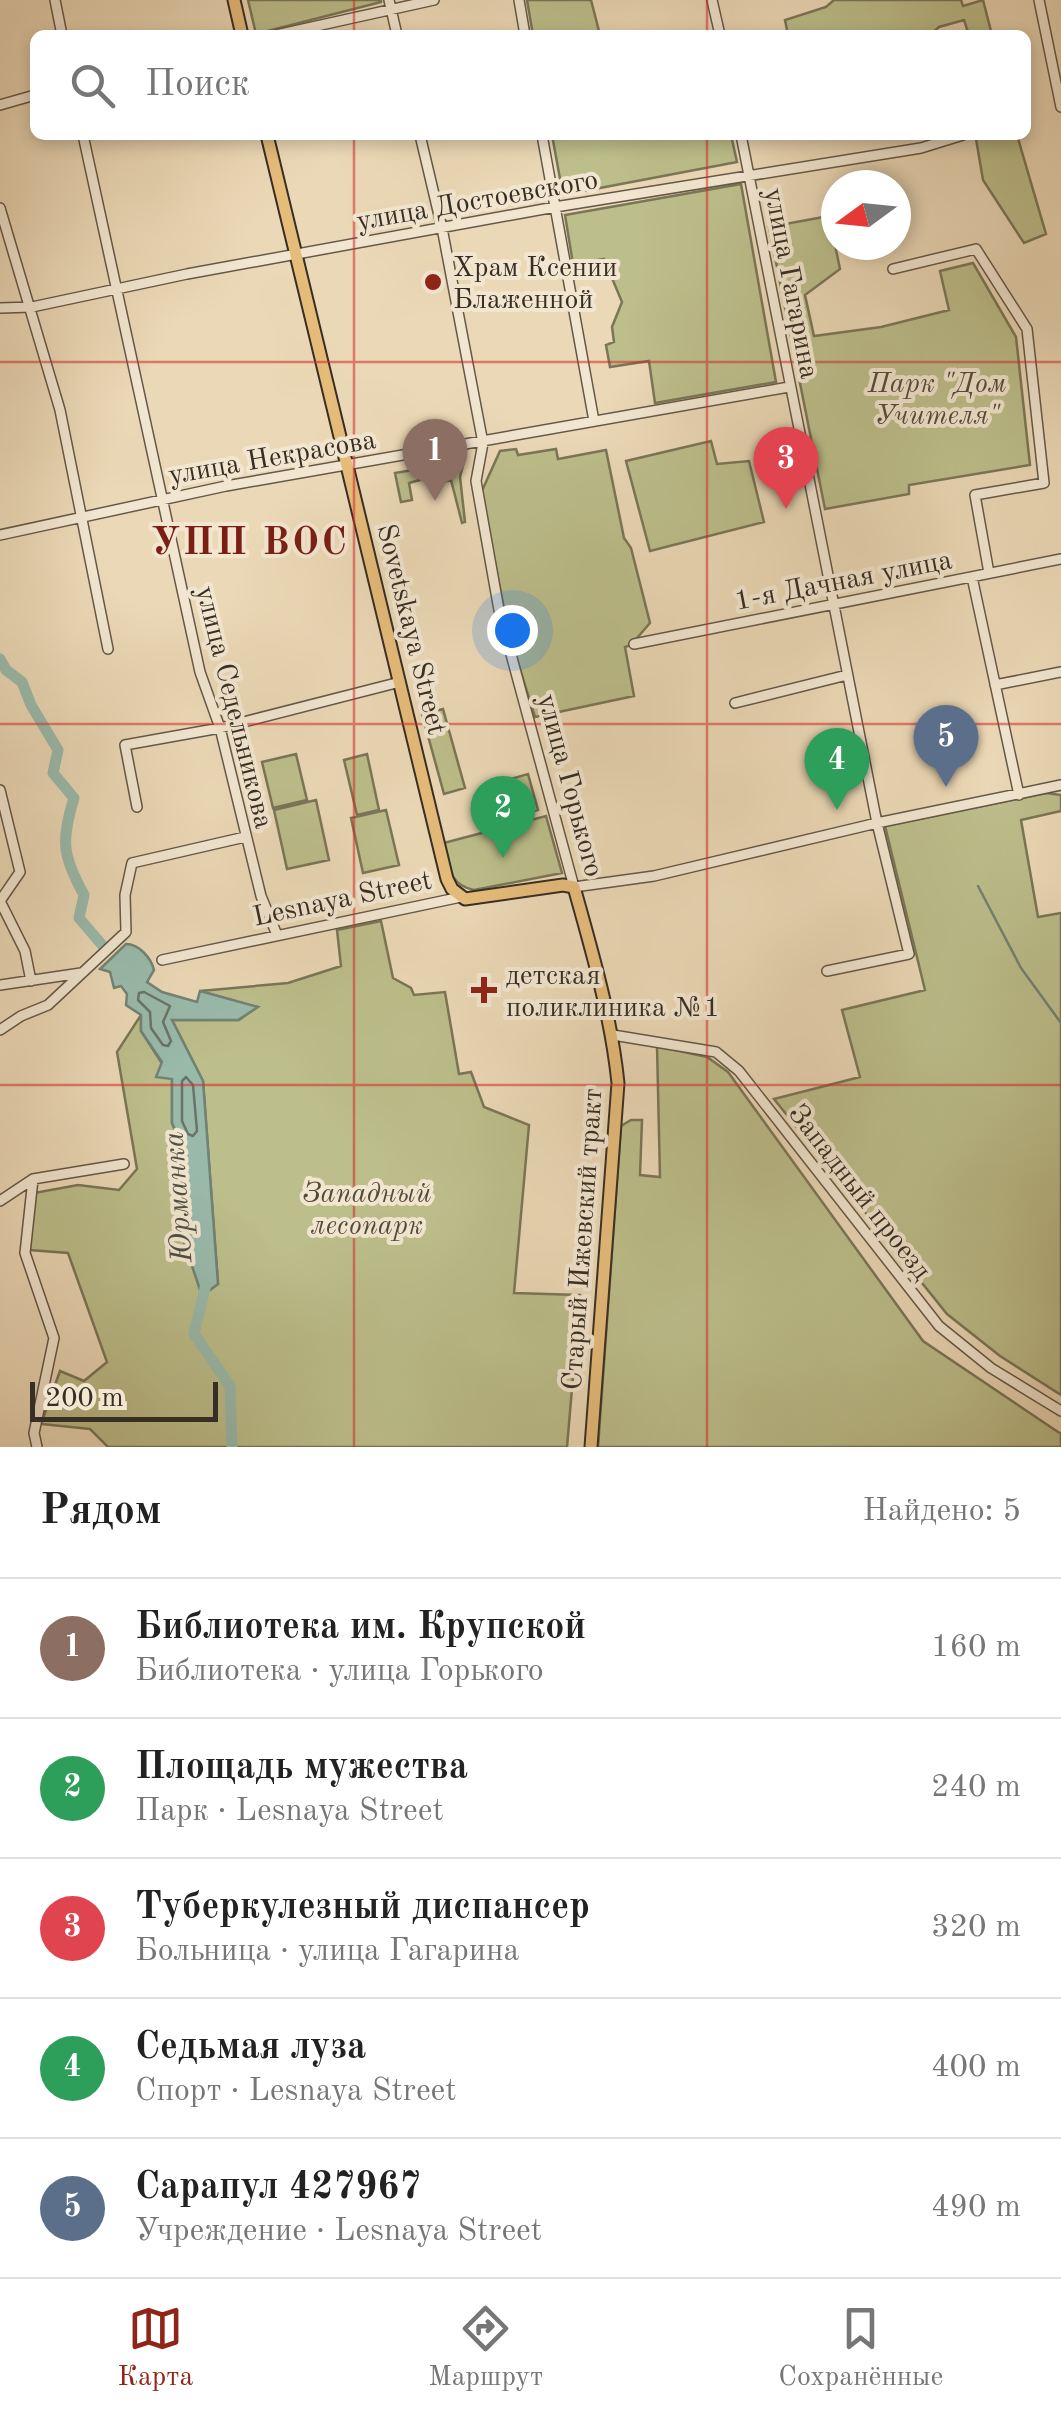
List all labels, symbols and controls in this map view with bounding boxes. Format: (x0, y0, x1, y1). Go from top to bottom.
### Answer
search box (30, 30, 1031, 140)
icon: search (65, 58, 120, 113)
text: Поиск (145, 66, 250, 104)
street label: улица Достоевского (355, 167, 600, 237)
north arrow (821, 170, 911, 260)
street label: улица Гагарина (758, 186, 822, 382)
place label: Храм Ксении Блаженной (453, 255, 617, 315)
marker: Храм Ксении Блаженной (422, 271, 444, 293)
park label: Парк "Дом Учителя" (867, 371, 1007, 431)
pin: 1 (402, 418, 468, 501)
pin: 3 (754, 426, 818, 509)
street label: улица Некрасова (167, 427, 379, 491)
street label: Sovetskaya Street (370, 521, 450, 738)
district label: УПП ВОС (151, 525, 349, 563)
street label: 1-я Дачная улица (733, 547, 955, 617)
street label: улица Седельникова (189, 584, 277, 832)
your location (487, 605, 538, 656)
street label: улица Горького (531, 691, 607, 880)
pin: 5 (914, 704, 978, 787)
pin: 4 (804, 728, 870, 810)
pin: 2 (470, 776, 536, 858)
street label: Lesnaya Street (251, 867, 435, 933)
place label: детская поликлиника №1 (506, 963, 720, 1023)
marker: детская поликлиника №1 (471, 977, 497, 1003)
street label: Старый Ижевский тракт (559, 1087, 609, 1391)
street label: Западный проезд (782, 1100, 936, 1286)
water label: Юрманка (159, 1130, 199, 1265)
park label: Западный лесопарк (303, 1180, 431, 1241)
scale bar (30, 1377, 218, 1422)
text: 200 m (45, 1385, 124, 1413)
text: Рядом (40, 1491, 162, 1533)
text: Найдено: 5 (862, 1496, 1021, 1528)
text: Библиотека им. Крупской (135, 1609, 586, 1647)
text: 1 (63, 1632, 82, 1664)
text: 160 m (931, 1632, 1021, 1664)
text: Библиотека · улица Горького (135, 1656, 544, 1688)
text: Площадь мужества (135, 1749, 468, 1787)
text: 2 (63, 1772, 82, 1804)
text: 240 m (931, 1772, 1021, 1804)
text: Парк · Lesnaya Street (135, 1796, 444, 1828)
text: Туберкулезный диспансер (135, 1889, 590, 1927)
text: 3 (63, 1912, 82, 1944)
text: 320 m (931, 1912, 1021, 1944)
text: Больница · улица Гагарина (135, 1936, 519, 1968)
text: Седьмая луза (135, 2029, 366, 2067)
text: 4 (63, 2052, 82, 2084)
text: 400 m (931, 2052, 1021, 2084)
text: Спорт · Lesnaya Street (135, 2076, 457, 2108)
text: Сарапул 427967 (135, 2169, 421, 2207)
text: 5 (63, 2192, 82, 2224)
text: 490 m (931, 2192, 1021, 2224)
text: Учреждение · Lesnaya Street (135, 2216, 542, 2248)
tab: Карта (118, 2301, 193, 2396)
tab: Маршрут (428, 2301, 543, 2396)
tab: Сохранённые (778, 2301, 943, 2396)

